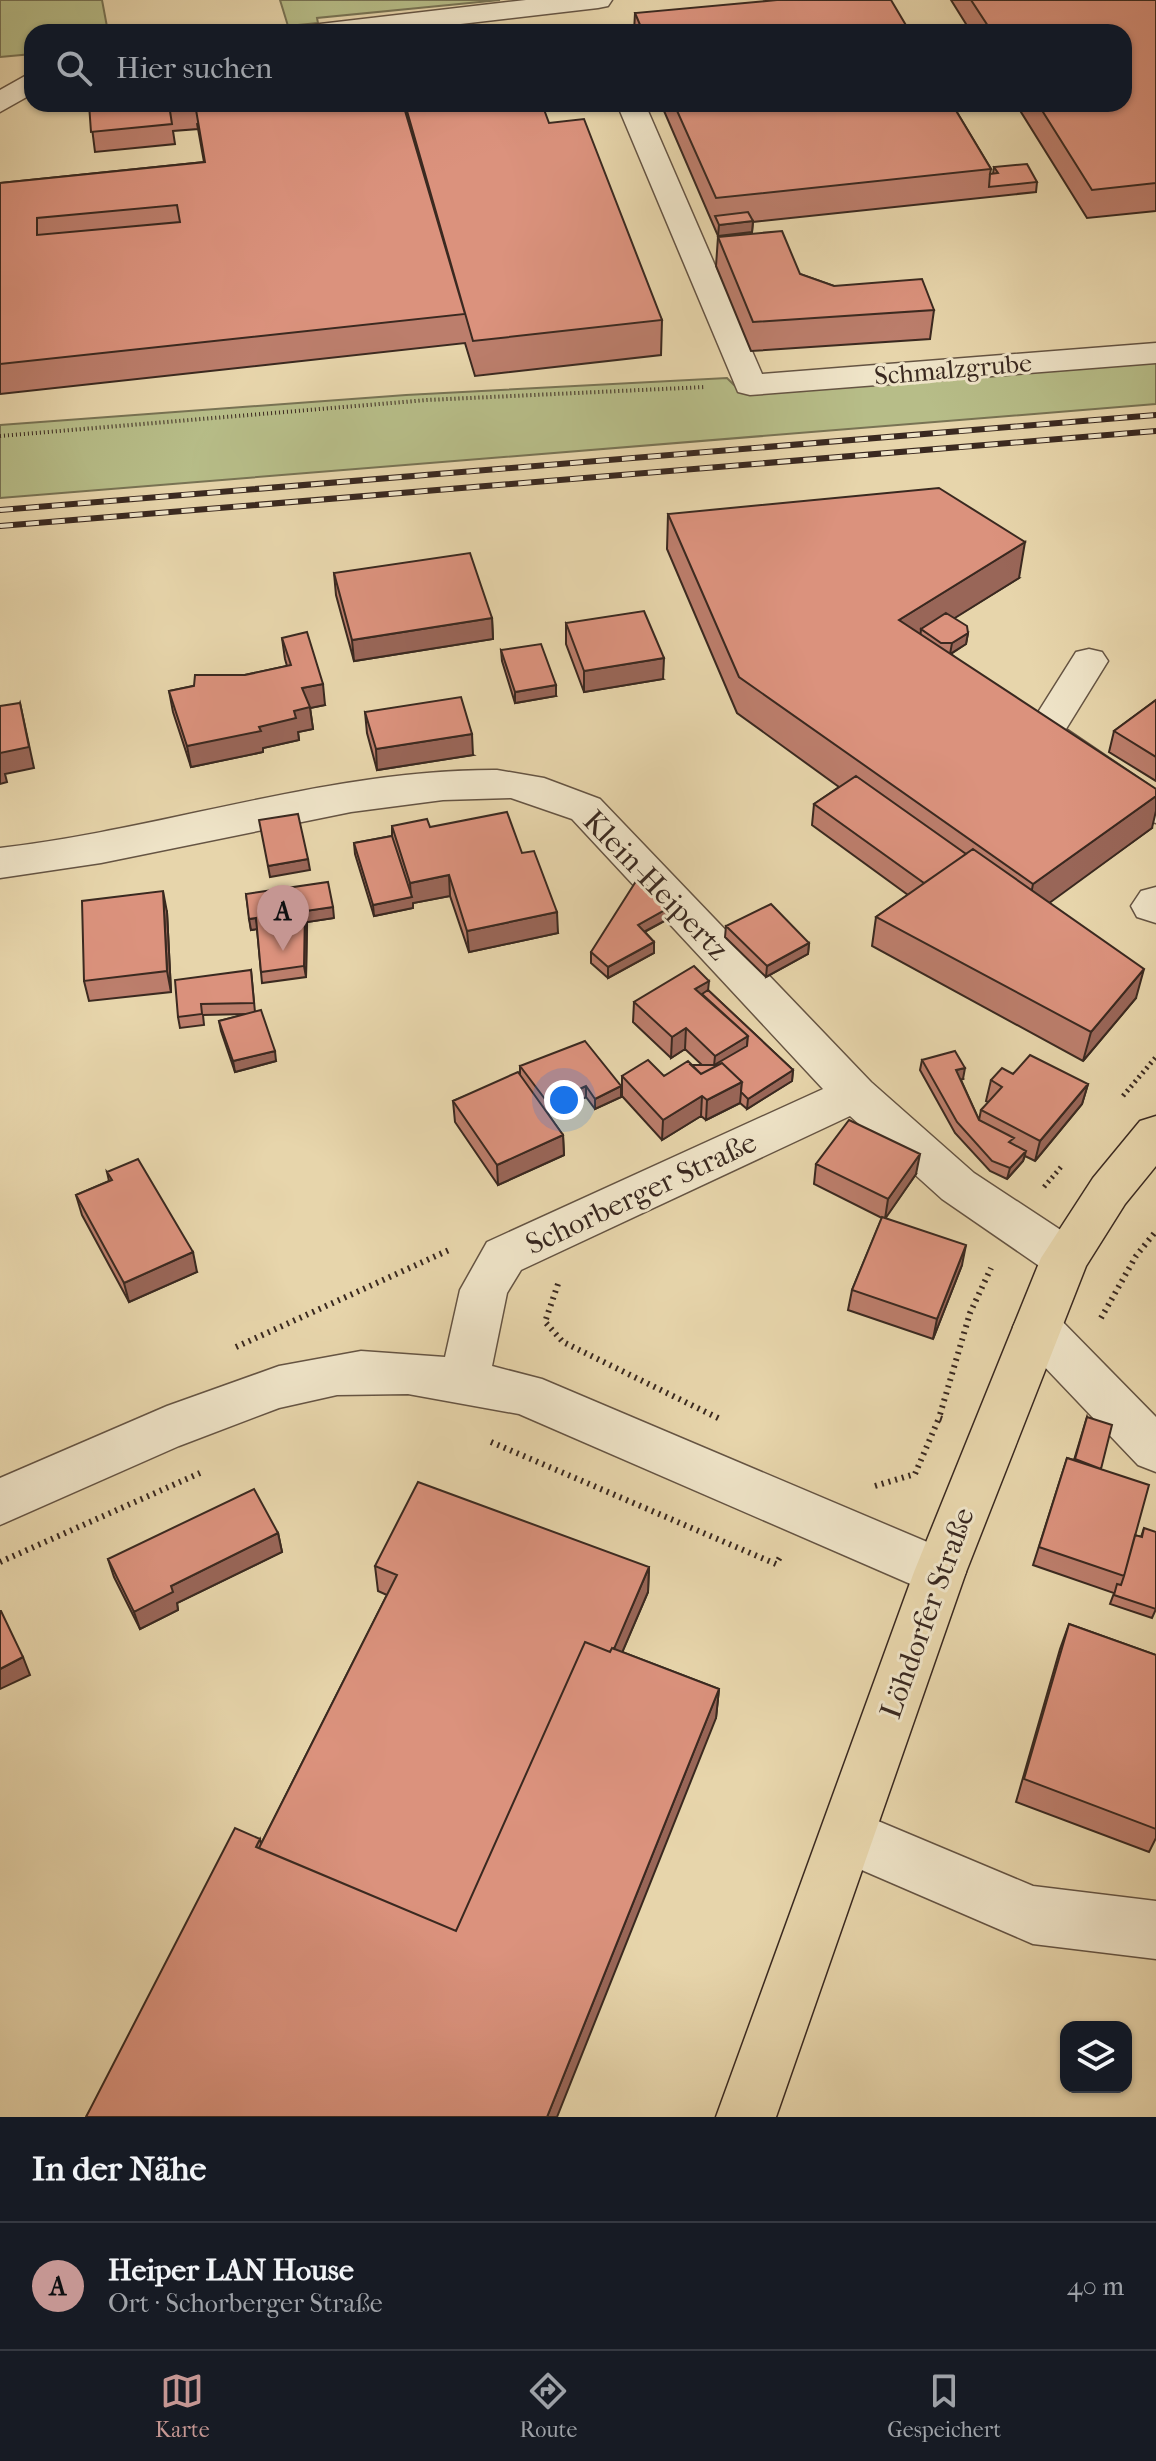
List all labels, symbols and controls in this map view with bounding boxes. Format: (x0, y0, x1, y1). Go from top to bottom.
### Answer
search box (24, 24, 1132, 112)
icon: search (52, 46, 96, 90)
text: Hier suchen (116, 51, 272, 86)
street label: Schmalzgrube (873, 347, 1033, 392)
street label: Klein-Heipertz (576, 803, 736, 967)
pin: A (257, 885, 309, 951)
your location (544, 1080, 584, 1120)
street label: Schorberger Straße (520, 1125, 762, 1262)
street label: Löhdorfer Straße (873, 1503, 982, 1723)
map controls (1060, 2021, 1132, 2093)
button: layers (1060, 2021, 1132, 2093)
text: In der Nähe (32, 2149, 206, 2189)
text: Heiper LAN House (108, 2253, 354, 2288)
text: A (50, 2271, 66, 2302)
text: 40 m (1067, 2271, 1124, 2302)
text: Ort · Schorberger Straße (108, 2288, 383, 2319)
tab: Karte (155, 2369, 210, 2443)
tab: Route (520, 2369, 577, 2443)
tab: Gespeichert (887, 2369, 1001, 2443)

